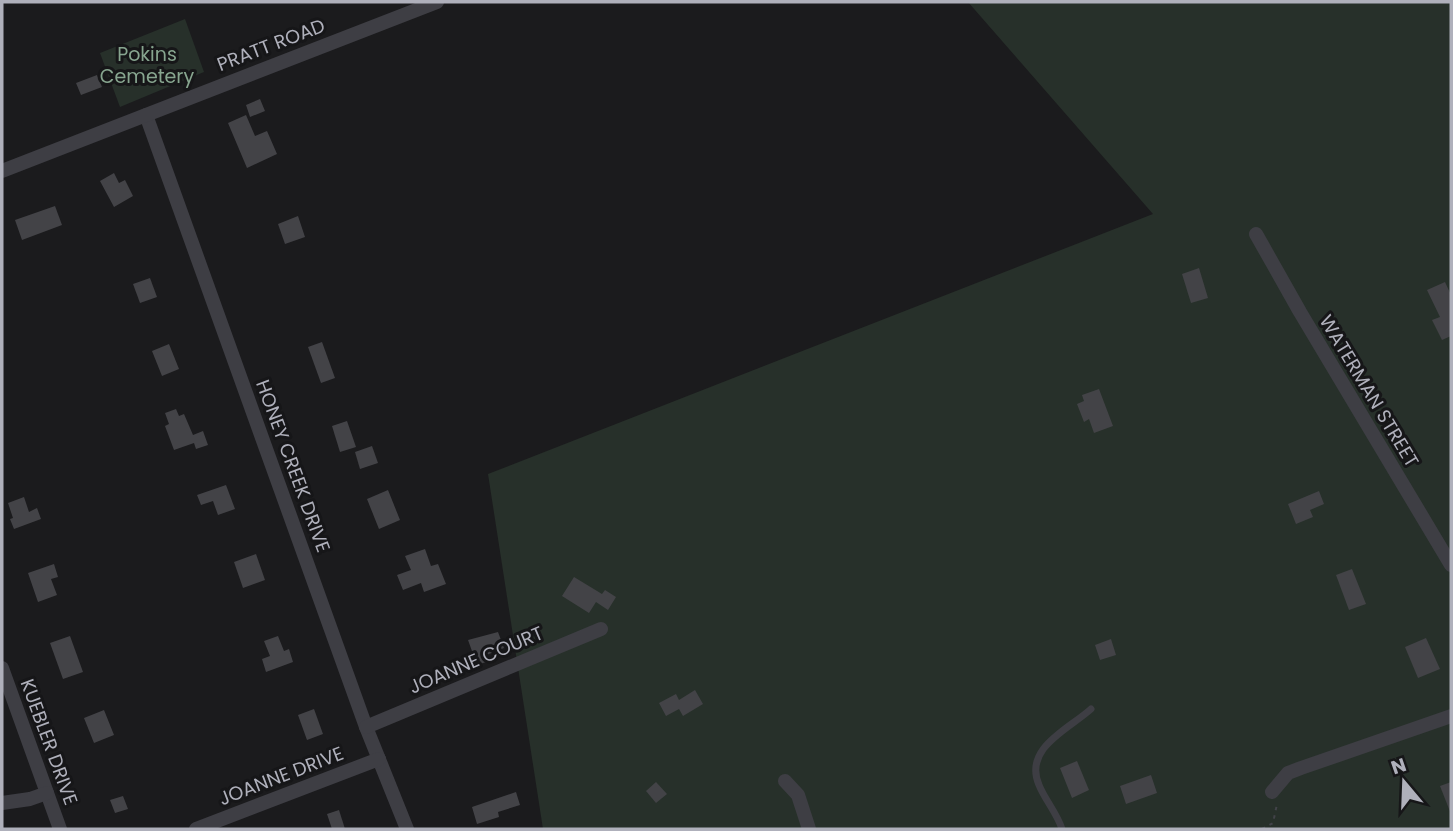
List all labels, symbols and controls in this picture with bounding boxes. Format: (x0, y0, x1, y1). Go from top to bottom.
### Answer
street label: PRATT ROAD (213, 12, 329, 78)
park label: Pokins Cemetery (100, 41, 194, 90)
street label: WATERMAN STREET (1313, 310, 1425, 472)
street label: HONEY CREEK DRIVE (249, 376, 337, 556)
street label: JOANNE COURT (405, 620, 547, 700)
street label: KUEBLER DRIVE (14, 675, 84, 809)
street label: JOANNE DRIVE (215, 740, 347, 812)
north arrow (1369, 747, 1439, 817)
text: N (1387, 751, 1410, 781)

